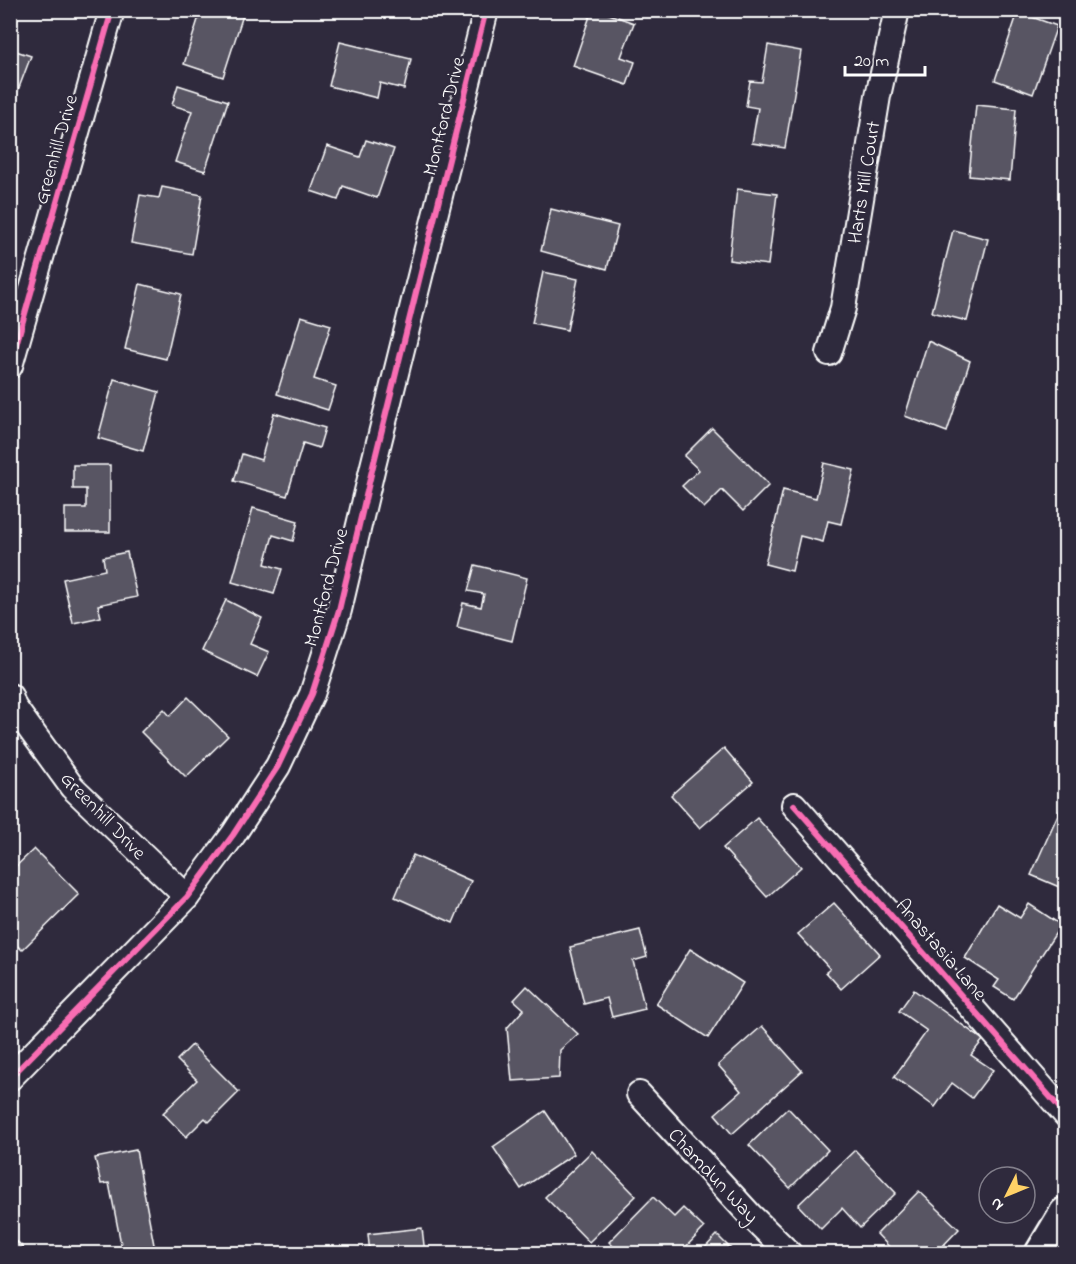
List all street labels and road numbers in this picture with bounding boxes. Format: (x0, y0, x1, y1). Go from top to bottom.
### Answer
street label: Montford Drive (417, 54, 474, 179)
street label: Greenhill Drive (28, 91, 87, 208)
street label: Harts Mill Court (841, 119, 890, 246)
street label: Montford Drive (298, 525, 357, 650)
street label: Greenhill Drive (52, 766, 152, 868)
street label: Anastasia Lane (887, 893, 993, 1008)
street label: Chamdun Way (660, 1122, 764, 1231)

